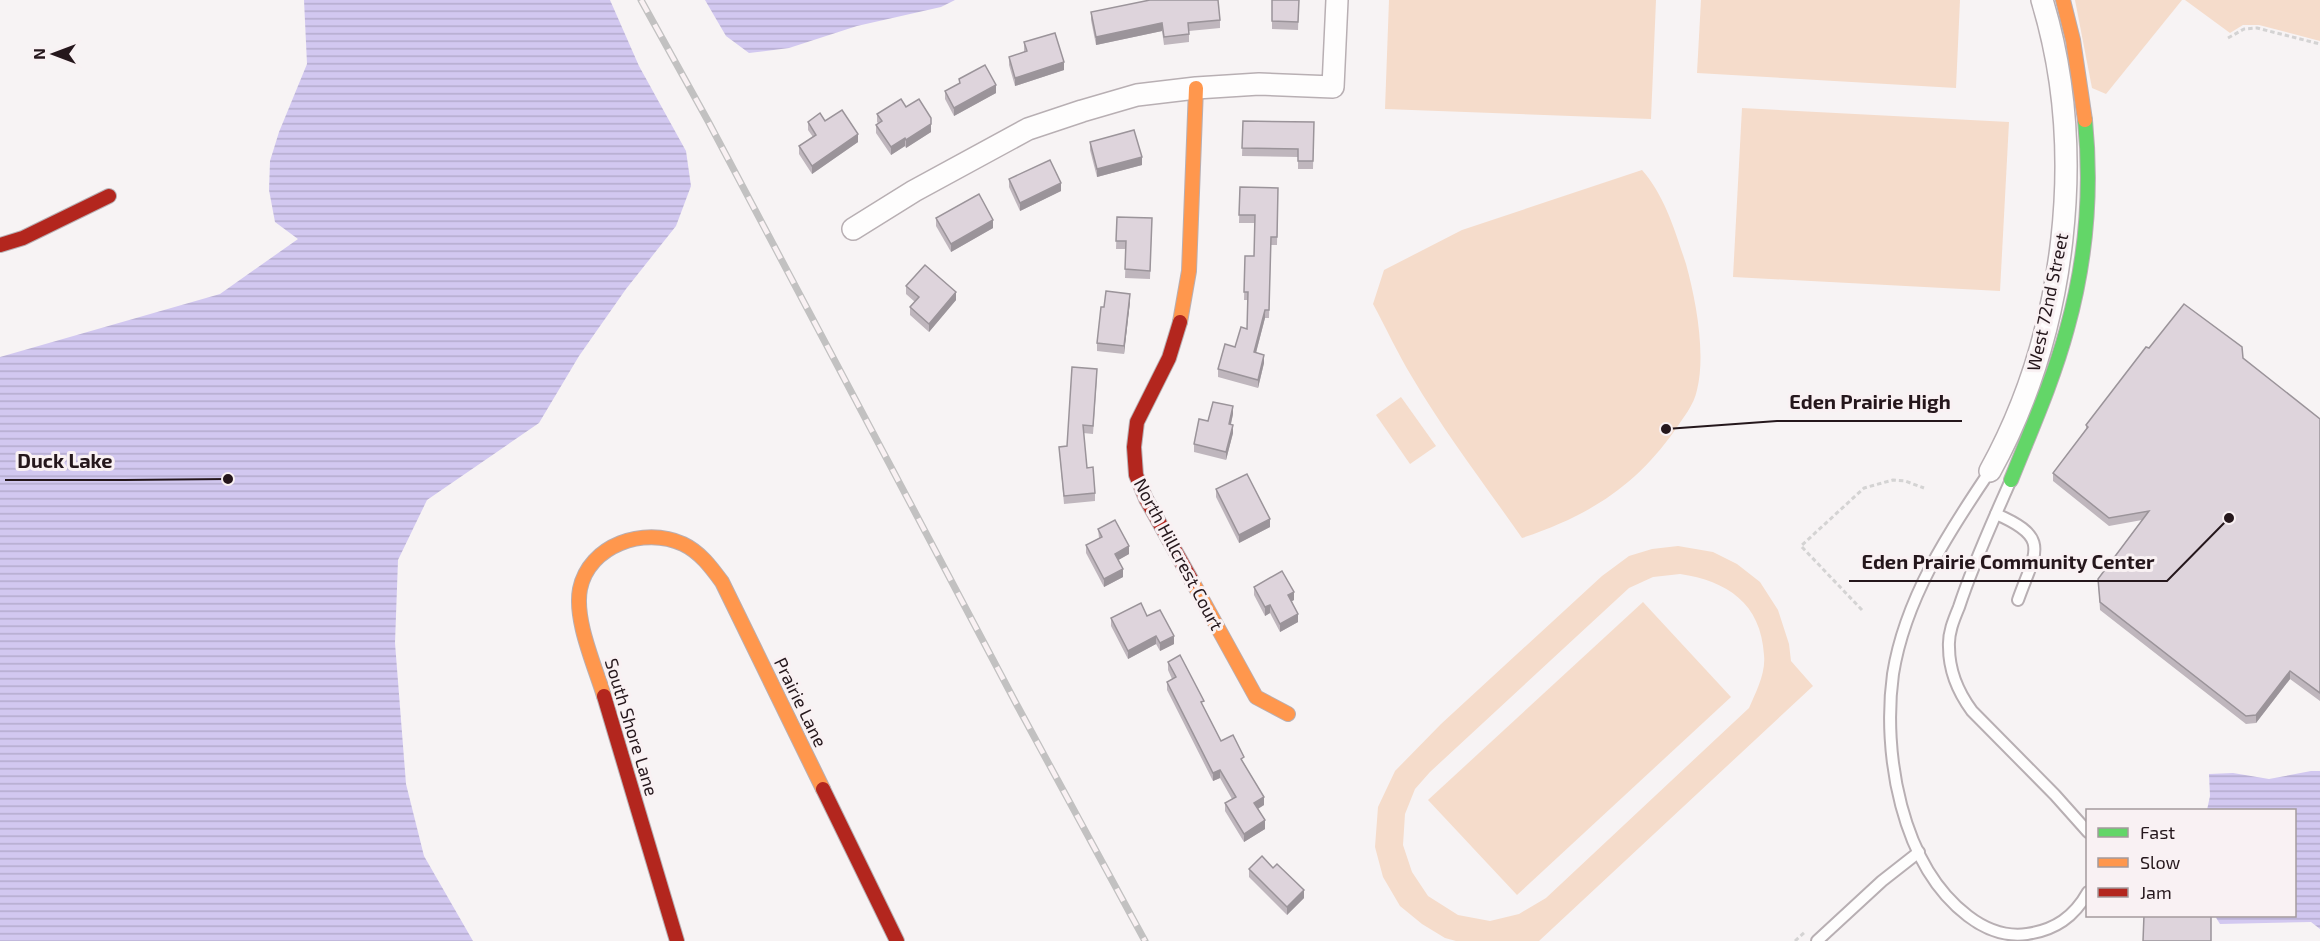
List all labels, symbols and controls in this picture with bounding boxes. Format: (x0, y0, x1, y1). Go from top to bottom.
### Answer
north arrow (24, 24, 84, 84)
text: N (29, 48, 48, 60)
street label: West 72nd Street (2022, 231, 2072, 373)
callout: Eden Prairie High (1777, 383, 1962, 421)
text: Eden Prairie High (1789, 389, 1951, 413)
callout: Duck Lake (5, 442, 125, 480)
text: Duck Lake (17, 448, 113, 472)
street label: North Hillcrest Court (1130, 474, 1228, 634)
callout: Eden Prairie Community Center (1849, 543, 2167, 581)
text: Eden Prairie Community Center (1861, 549, 2155, 574)
street label: Prairie Lane (770, 654, 832, 750)
street label: South Shore Lane (601, 656, 663, 798)
legend (2086, 809, 2296, 917)
text: Fast (2140, 821, 2175, 843)
text: Slow (2140, 851, 2181, 873)
text: Jam (2140, 881, 2172, 903)

